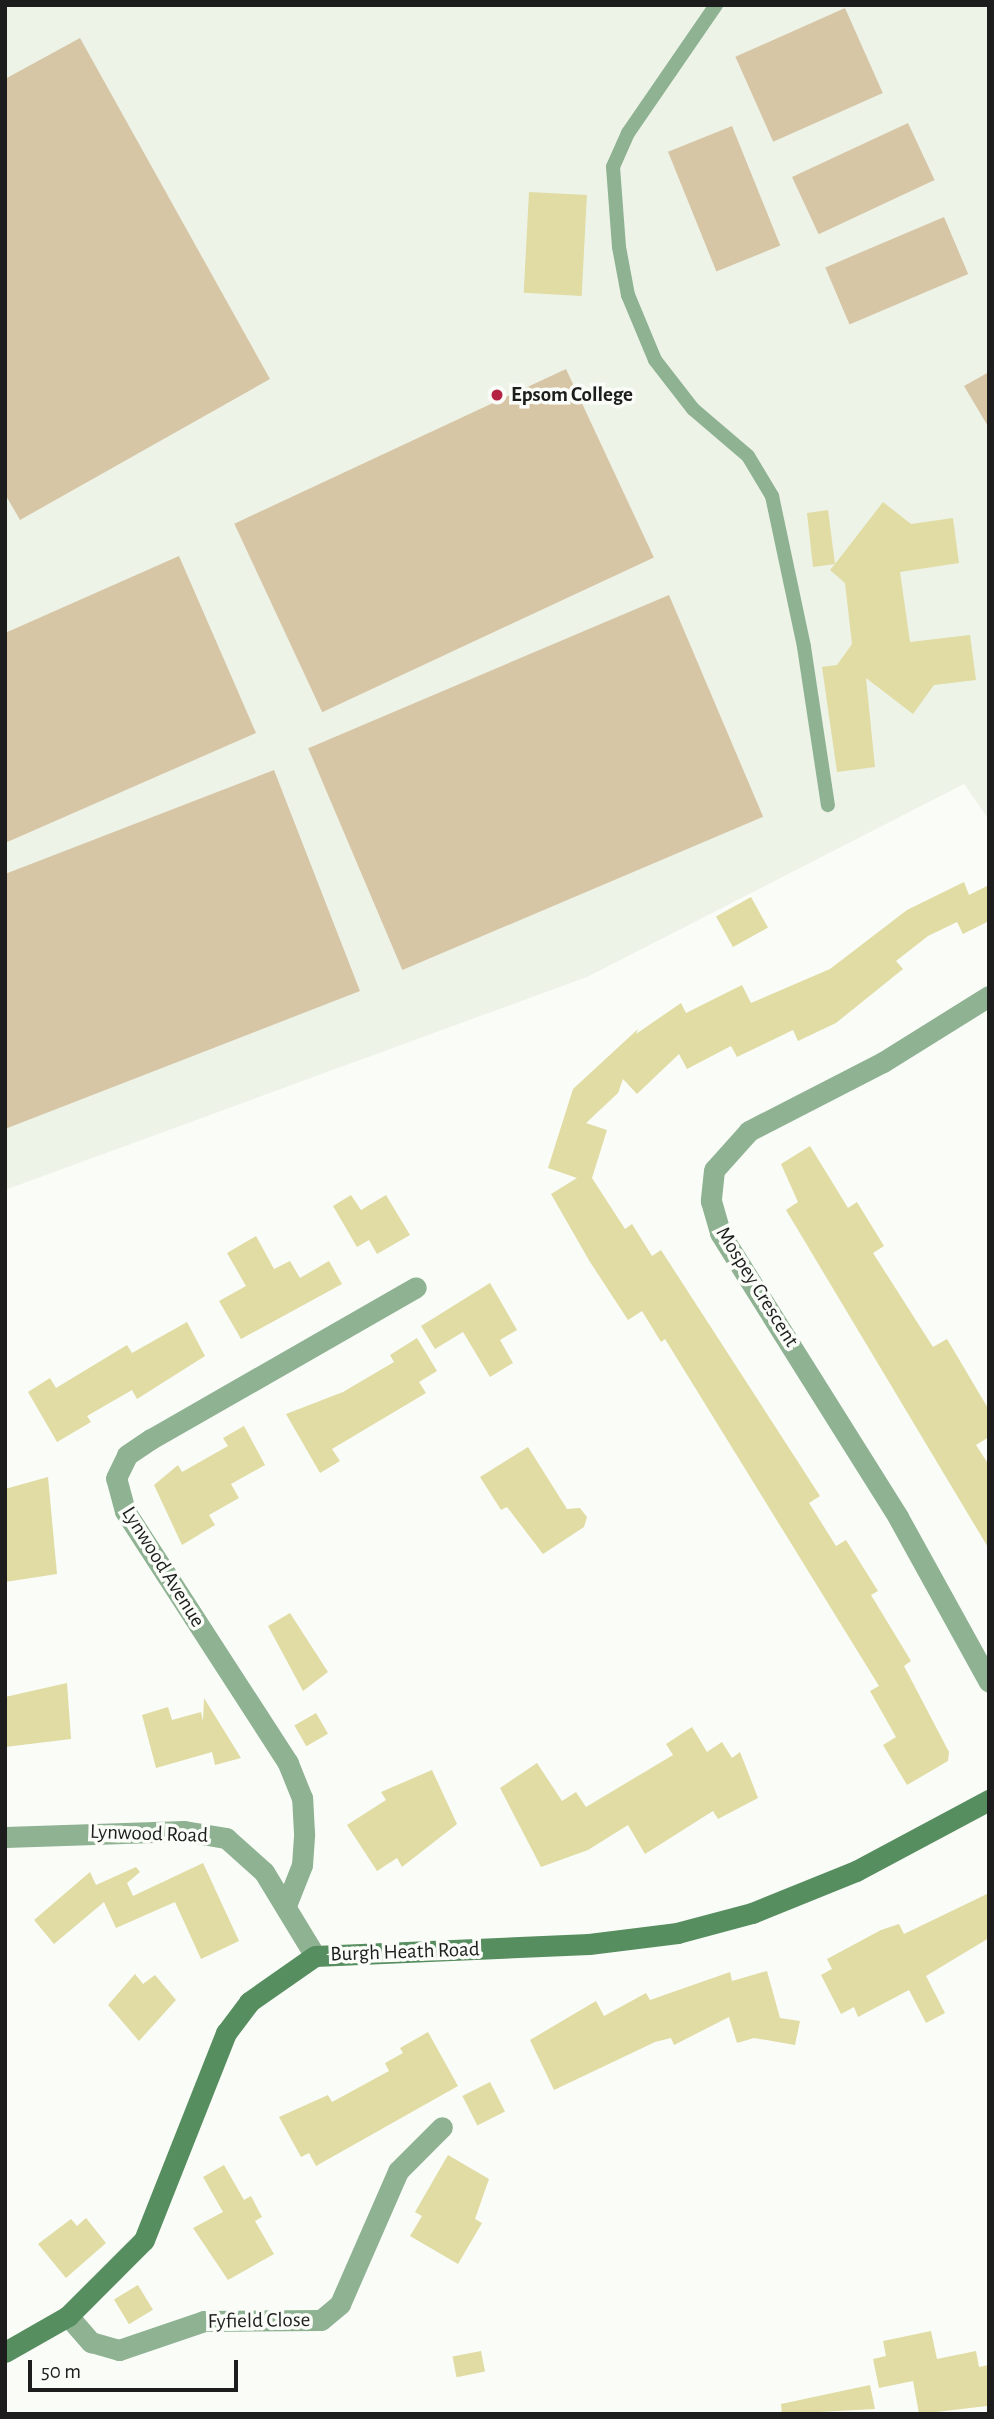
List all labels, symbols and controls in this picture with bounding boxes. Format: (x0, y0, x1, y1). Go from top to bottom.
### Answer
place label: Epsom College (511, 382, 633, 408)
marker: Epsom College (489, 387, 505, 403)
street label: Mospey Crescent (710, 1222, 804, 1352)
street label: Lynwood Avenue (116, 1502, 210, 1632)
street label: Lynwood Road (89, 1819, 209, 1849)
street label: Burgh Heath Road (330, 1937, 480, 1967)
street label: Fyfield Close (208, 2308, 310, 2334)
scale bar (32, 2346, 242, 2390)
text: 50 m (41, 2361, 81, 2382)

